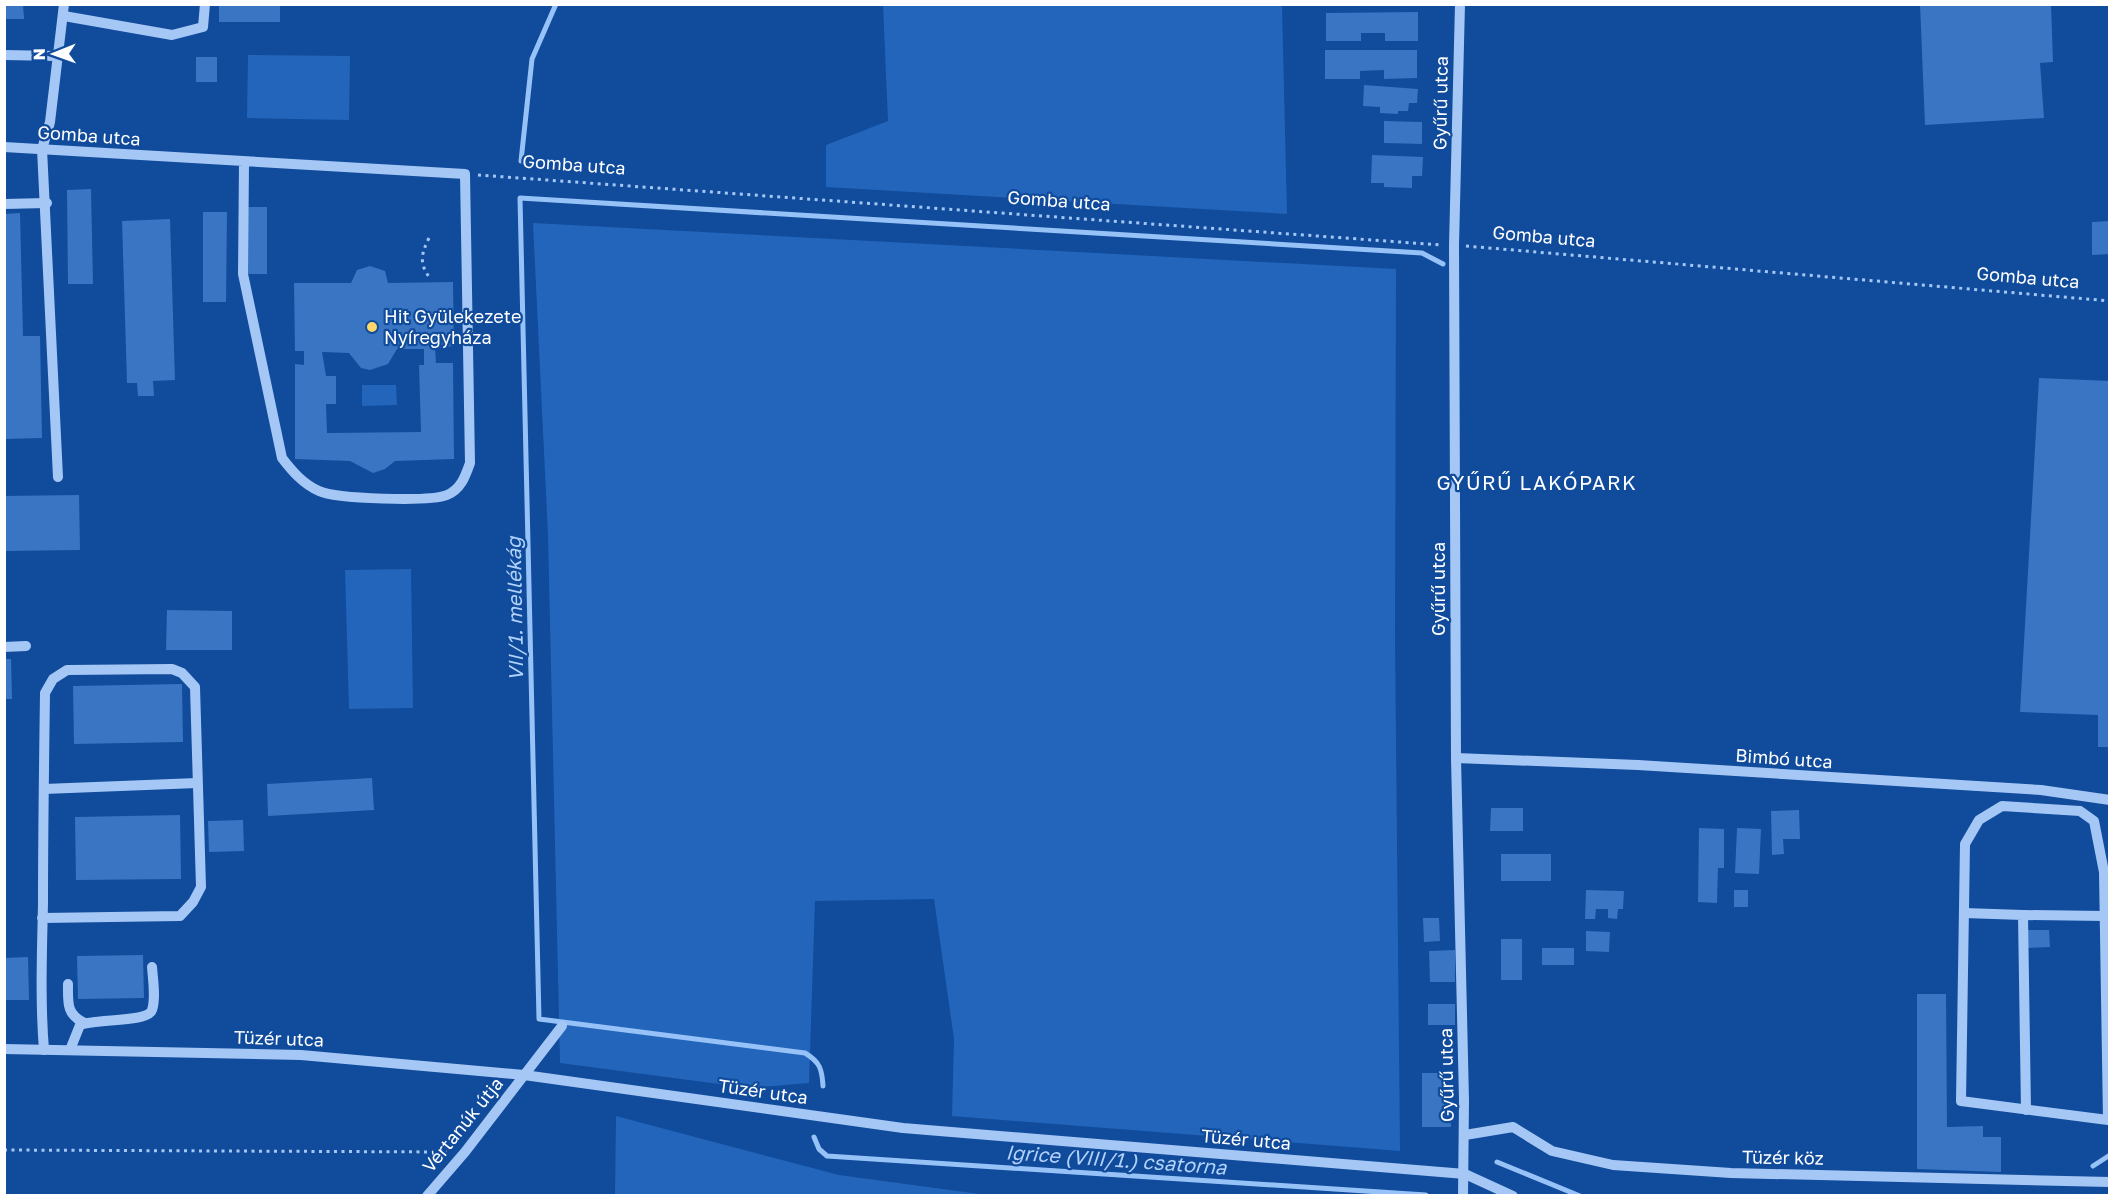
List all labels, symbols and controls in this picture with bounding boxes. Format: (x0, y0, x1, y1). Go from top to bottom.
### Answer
north arrow (24, 24, 84, 84)
text: N (29, 48, 49, 61)
street label: Gyűrű utca (1428, 56, 1452, 150)
street label: Gomba utca (37, 120, 141, 150)
street label: Gomba utca (522, 149, 626, 179)
street label: Gomba utca (1007, 185, 1111, 215)
street label: Gomba utca (1492, 221, 1596, 251)
street label: Gomba utca (1976, 262, 2080, 292)
place label: Hit Gyülekezete Nyíregyháza (384, 305, 521, 348)
marker: Hit Gyülekezete Nyíregyháza (365, 320, 379, 334)
district label: GYŰRŰ LAKÓPARK (1437, 470, 1637, 494)
water label: VII/1. mellékág (501, 535, 528, 681)
street label: Gyűrű utca (1427, 542, 1449, 636)
street label: Bimbó utca (1735, 744, 1833, 772)
street label: Tüzér utca (234, 1025, 324, 1051)
street label: Gyűrű utca (1434, 1028, 1458, 1122)
street label: Vértanúk útja (417, 1072, 507, 1176)
street label: Tüzér utca (717, 1074, 809, 1108)
street label: Tüzér utca (1200, 1124, 1292, 1154)
water label: Igrice (VIII/1.) csatorna (1005, 1139, 1228, 1180)
street label: Tüzér köz (1742, 1145, 1824, 1169)

